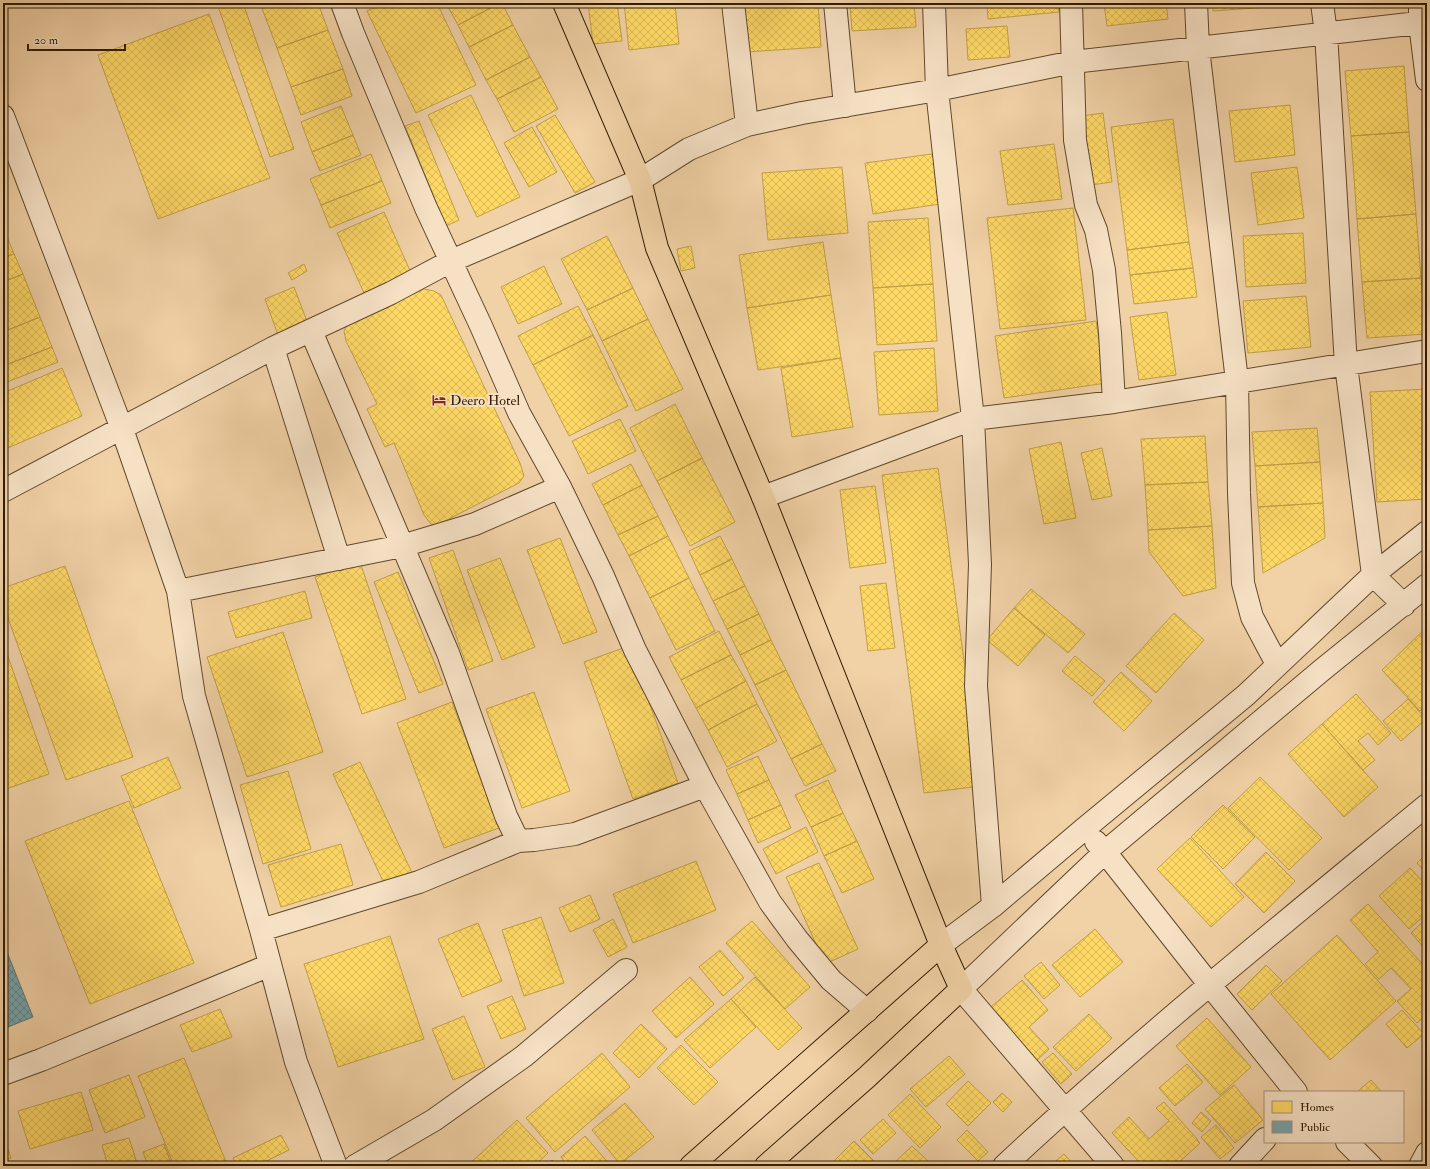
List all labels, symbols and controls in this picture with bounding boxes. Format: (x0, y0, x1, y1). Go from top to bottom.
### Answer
scale bar (28, 26, 125, 52)
text: 20 m (34, 33, 59, 48)
hotel icon: Deero Hotel (431, 392, 447, 408)
place label: Deero Hotel (450, 392, 520, 409)
legend (1264, 1091, 1404, 1143)
text: Homes (1300, 1100, 1334, 1115)
text: Public (1300, 1120, 1330, 1135)

